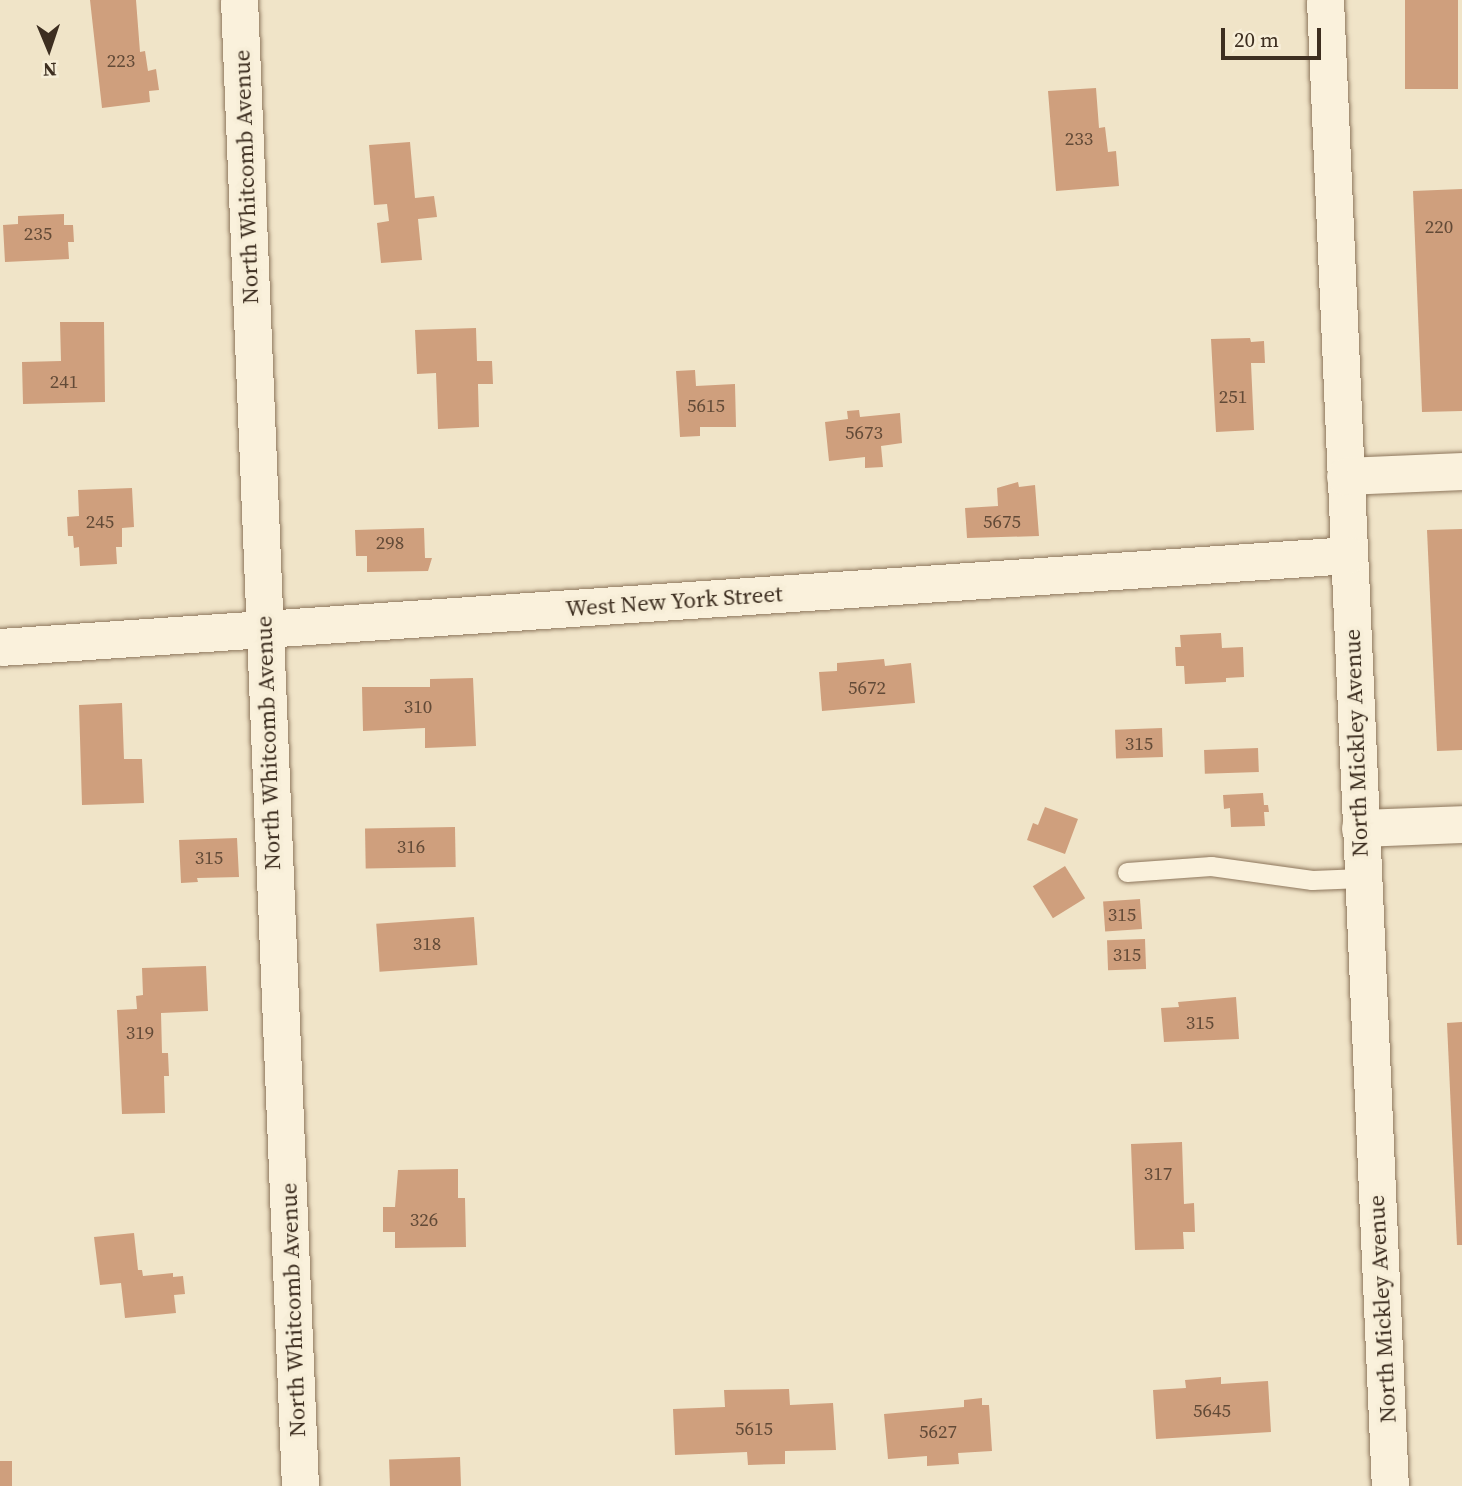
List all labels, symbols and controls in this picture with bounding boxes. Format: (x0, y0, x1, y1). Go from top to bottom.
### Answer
north arrow (14, 14, 84, 84)
scale bar (1224, 14, 1324, 58)
text: 20 m (1234, 25, 1279, 54)
street label: North Whitcomb Avenue (228, 49, 264, 305)
house number: 223 (107, 50, 135, 72)
text: N (42, 57, 57, 83)
house number: 233 (1065, 128, 1093, 150)
house number: 220 (1425, 216, 1453, 238)
house number: 235 (24, 223, 52, 245)
house number: 241 (50, 371, 78, 393)
house number: 251 (1219, 386, 1247, 408)
house number: 5615 (687, 395, 725, 417)
house number: 5673 (845, 422, 883, 444)
house number: 245 (86, 511, 114, 533)
house number: 5675 (983, 511, 1021, 533)
house number: 298 (376, 532, 404, 554)
street label: West New York Street (564, 580, 784, 622)
street label: North Whitcomb Avenue (250, 615, 286, 871)
street label: North Mickley Avenue (1338, 628, 1374, 858)
house number: 5672 (848, 677, 886, 699)
house number: 310 (404, 696, 432, 718)
house number: 315 (1125, 733, 1153, 755)
house number: 316 (397, 836, 425, 858)
house number: 315 (195, 847, 223, 869)
house number: 315 (1108, 904, 1136, 926)
house number: 318 (413, 933, 441, 955)
house number: 315 (1113, 944, 1141, 966)
house number: 315 (1186, 1012, 1214, 1034)
house number: 319 (126, 1022, 154, 1044)
house number: 317 (1144, 1163, 1172, 1185)
street label: North Whitcomb Avenue (275, 1182, 311, 1438)
street label: North Mickley Avenue (1362, 1194, 1402, 1424)
house number: 326 (410, 1209, 438, 1231)
house number: 5645 (1193, 1400, 1231, 1422)
house number: 5615 (735, 1418, 773, 1440)
house number: 5627 (919, 1421, 957, 1443)

